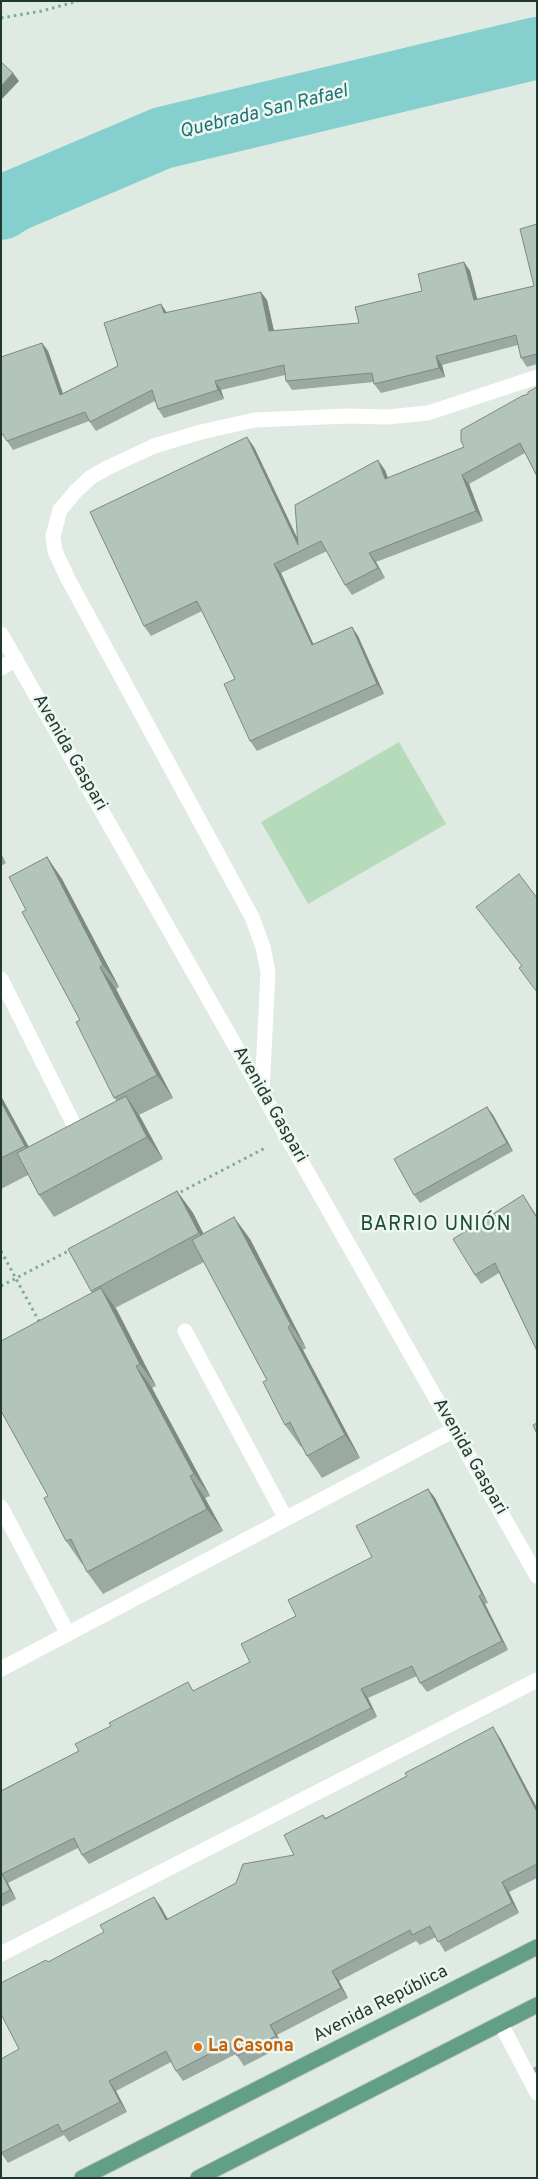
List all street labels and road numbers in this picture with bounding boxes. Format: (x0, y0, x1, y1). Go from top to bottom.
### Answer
street label: Avenida Gaspari (27, 691, 111, 815)
street label: Avenida Gaspari (227, 1043, 311, 1167)
street label: Avenida Gaspari (427, 1395, 511, 1519)
street label: Avenida República (310, 1962, 452, 2048)

